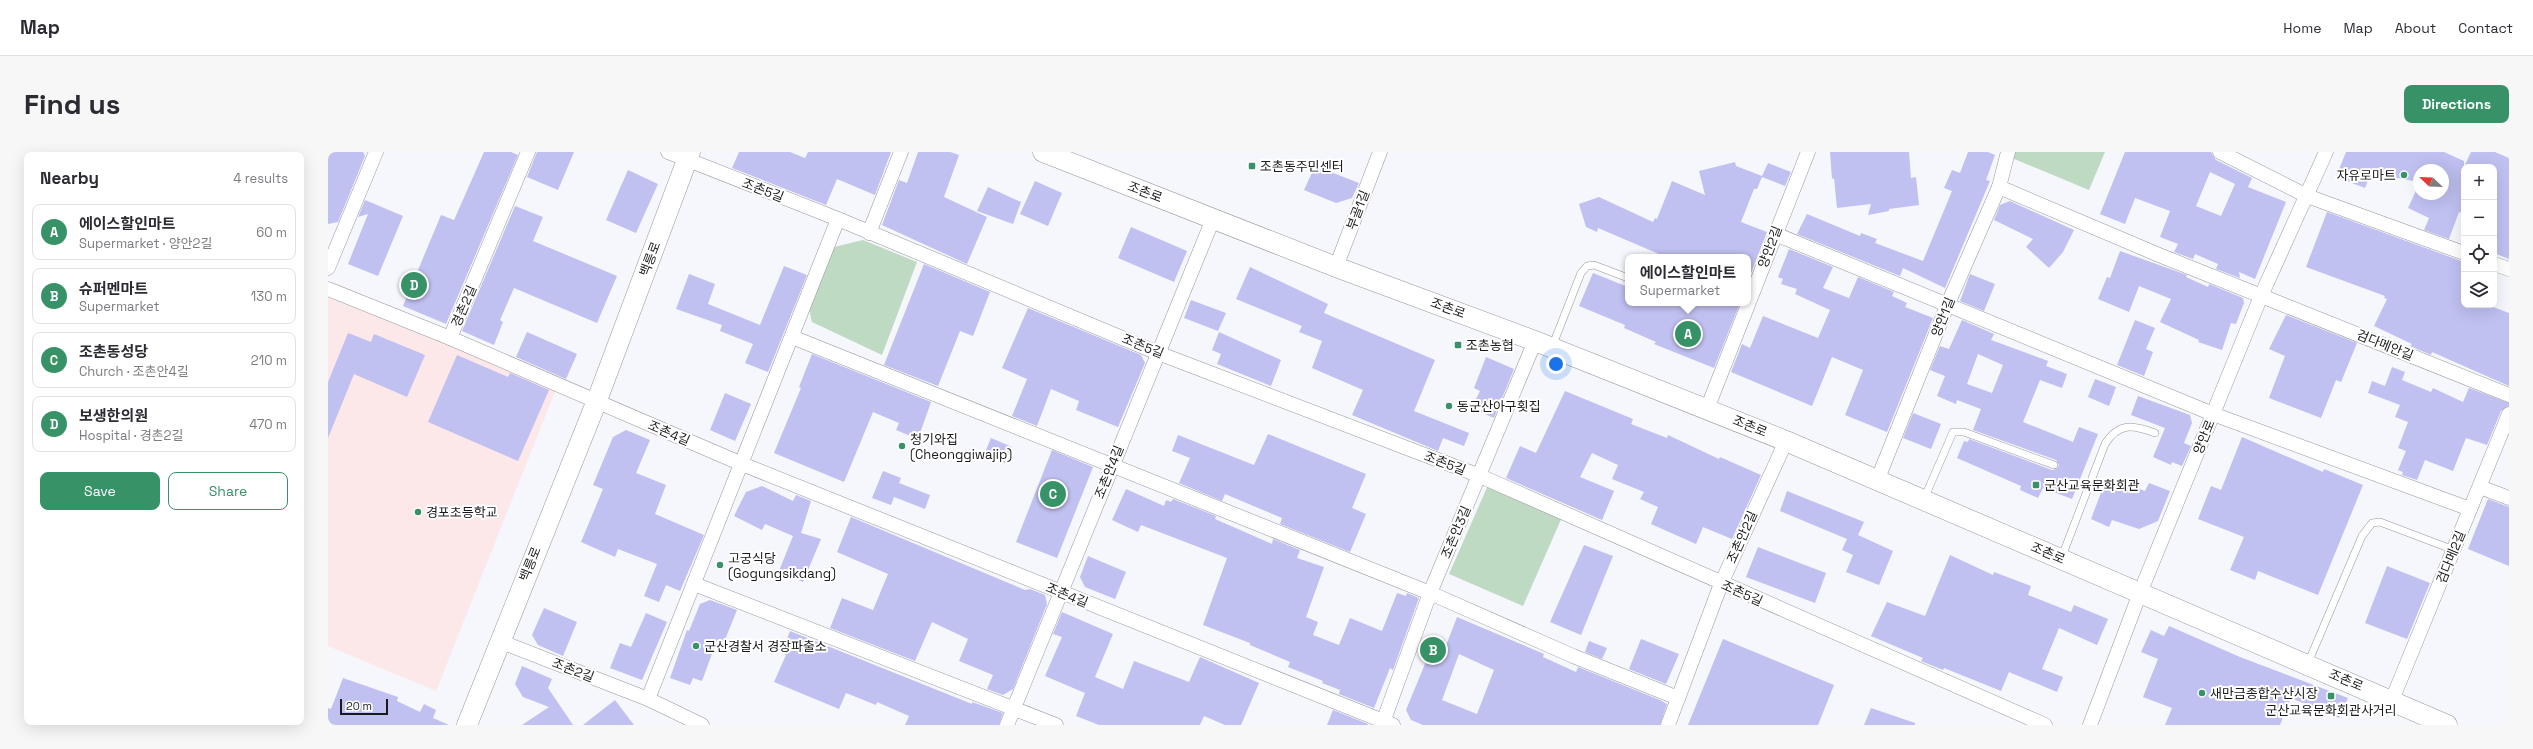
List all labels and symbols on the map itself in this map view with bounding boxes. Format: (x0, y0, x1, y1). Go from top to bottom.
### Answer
place label: 조촌동주민센터 (1260, 158, 1344, 175)
marker: 조촌동주민센터 (1247, 161, 1257, 171)
north arrow (2413, 164, 2449, 200)
place label: 자유로마트 (2336, 167, 2396, 184)
marker: 자유로마트 (2399, 170, 2409, 180)
street label: 조촌5길 (740, 174, 786, 206)
street label: 조촌로 (1125, 178, 1165, 206)
street label: 부골1길 (1343, 188, 1373, 232)
street label: 양안2길 (1754, 224, 1786, 270)
street label: 백릉로 (636, 239, 664, 279)
pin: D (401, 270, 427, 300)
street label: 경촌2길 (448, 283, 480, 329)
street label: 조촌로 (1428, 294, 1468, 322)
street label: 양안1길 (1927, 295, 1959, 339)
pin: A (1675, 319, 1701, 349)
street label: 검다메안길 (2354, 326, 2416, 364)
street label: 조촌5길 (1120, 330, 1166, 362)
place label: 조촌농협 (1466, 337, 1514, 354)
marker: 조촌농협 (1453, 340, 1463, 350)
your location (1546, 354, 1566, 374)
place label: 동군산아구횟집 (1457, 398, 1541, 415)
marker: 동군산아구횟집 (1444, 401, 1454, 411)
street label: 조촌로 (1730, 411, 1770, 441)
street label: 조촌4길 (645, 417, 693, 449)
street label: 양안로 (2189, 417, 2219, 457)
place label: 청기와집 (Cheonggiwajip) (910, 431, 1012, 463)
marker: 청기와집 (Cheonggiwajip) (897, 441, 907, 451)
street label: 조촌안4길 (1091, 443, 1127, 501)
street label: 조촌5길 (1422, 447, 1468, 479)
place label: 군산교육문화회관 (2044, 477, 2140, 494)
pin: C (1040, 479, 1066, 509)
marker: 군산교육문화회관 (2031, 480, 2041, 490)
street label: 조촌안3길 (1437, 503, 1475, 561)
place label: 경포초등학교 (426, 504, 498, 521)
marker: 경포초등학교 (413, 507, 423, 517)
street label: 조촌안2길 (1723, 508, 1761, 566)
street label: 검다메2길 (2433, 528, 2469, 586)
street label: 조촌로 (2028, 538, 2068, 568)
street label: 백릉로 (515, 544, 545, 584)
place label: 고궁식당 (Gogungsikdang) (728, 550, 836, 582)
marker: 고궁식당 (Gogungsikdang) (715, 560, 725, 570)
street label: 조촌5길 (1719, 576, 1765, 610)
street label: 조촌4길 (1043, 579, 1091, 611)
pin: B (1420, 635, 1446, 665)
place label: 군산경찰서 경장파출소 (704, 638, 827, 655)
marker: 군산경찰서 경장파출소 (691, 641, 701, 651)
street label: 조촌2길 (550, 654, 596, 686)
street label: 조촌로 (2326, 665, 2366, 695)
place label: 새만금종합수산시장 (2210, 685, 2318, 702)
marker: 새만금종합수산시장 (2197, 688, 2207, 698)
marker: 군산교육문화회관사거리 (2326, 691, 2336, 701)
scale bar (340, 697, 388, 716)
place label: 군산교육문화회관사거리 (2265, 702, 2397, 719)

